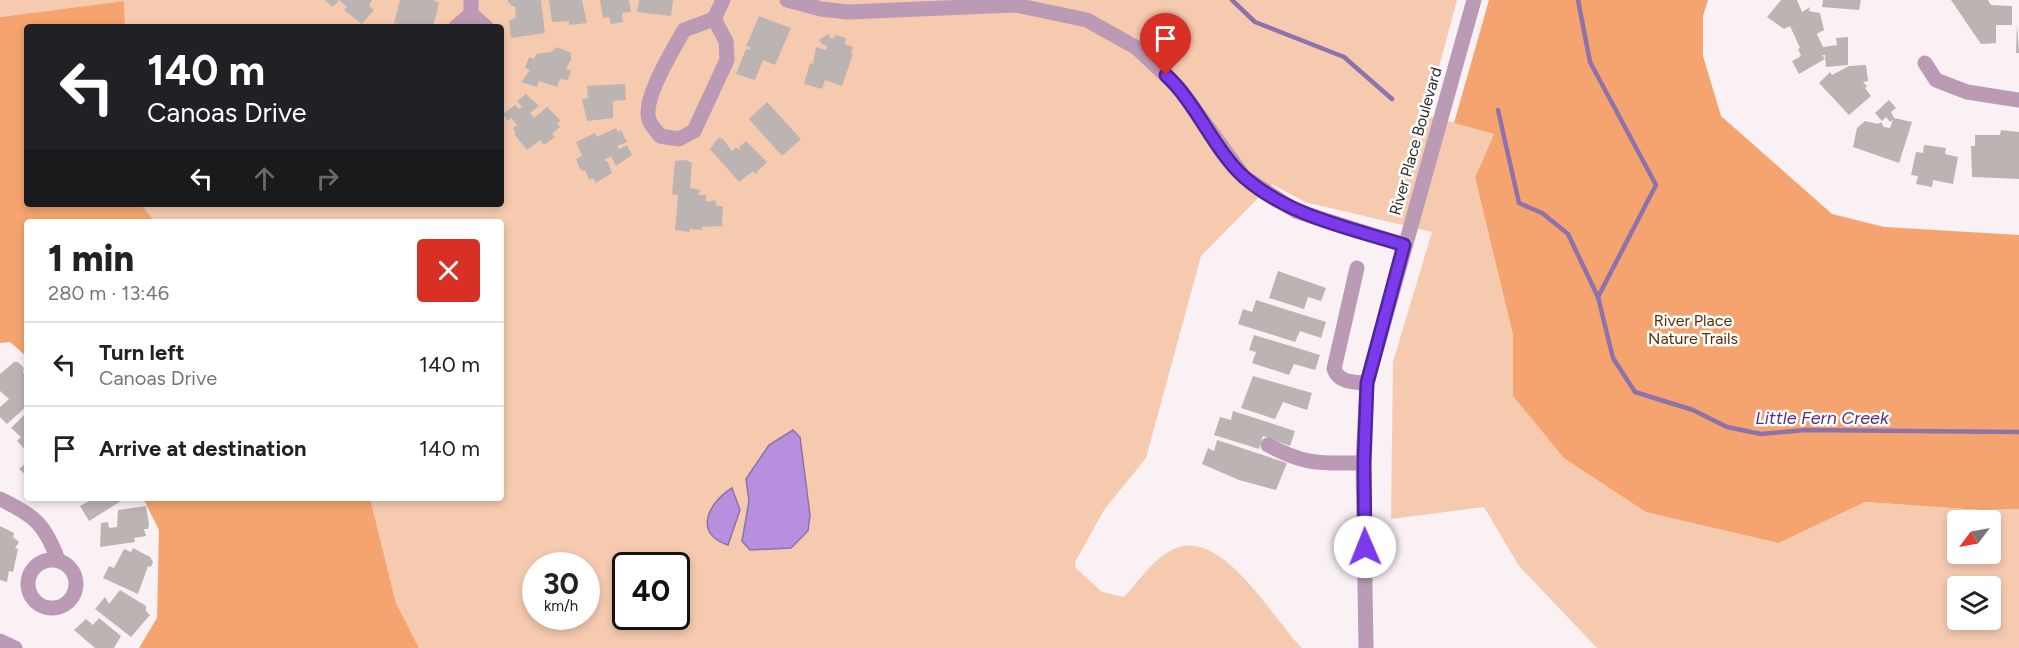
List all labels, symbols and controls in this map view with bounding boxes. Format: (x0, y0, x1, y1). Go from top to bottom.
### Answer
pin (1140, 13, 1191, 75)
icon: arrive (1149, 22, 1182, 55)
text: 140 m (147, 45, 265, 96)
icon: left (48, 48, 126, 126)
street label: River Place Boulevard (1385, 65, 1446, 217)
text: Canoas Drive (147, 96, 306, 129)
icon: left (185, 162, 218, 195)
icon: ahead (248, 162, 281, 195)
icon: right (311, 162, 344, 195)
text: 1 min (48, 237, 134, 280)
button: close (417, 239, 480, 302)
text: 280 m · 13:46 (48, 281, 169, 305)
park label: River Place Nature Trails (1648, 311, 1738, 348)
text: Turn left (99, 339, 185, 366)
icon: left (48, 348, 81, 381)
text: 140 m (419, 351, 480, 378)
text: Canoas Drive (99, 366, 217, 390)
water label: Little Fern Creek (1755, 407, 1890, 429)
icon: arrive (48, 432, 81, 465)
text: Arrive at destination (99, 435, 307, 462)
text: 140 m (419, 435, 480, 462)
north arrow (1947, 510, 2001, 564)
map controls (1947, 510, 2001, 630)
position arrow (1333, 515, 1397, 579)
speed limit sign: 40 (612, 552, 690, 630)
text: 30 (543, 565, 579, 602)
button: layers (1947, 576, 2001, 630)
text: km/h (544, 597, 578, 615)

